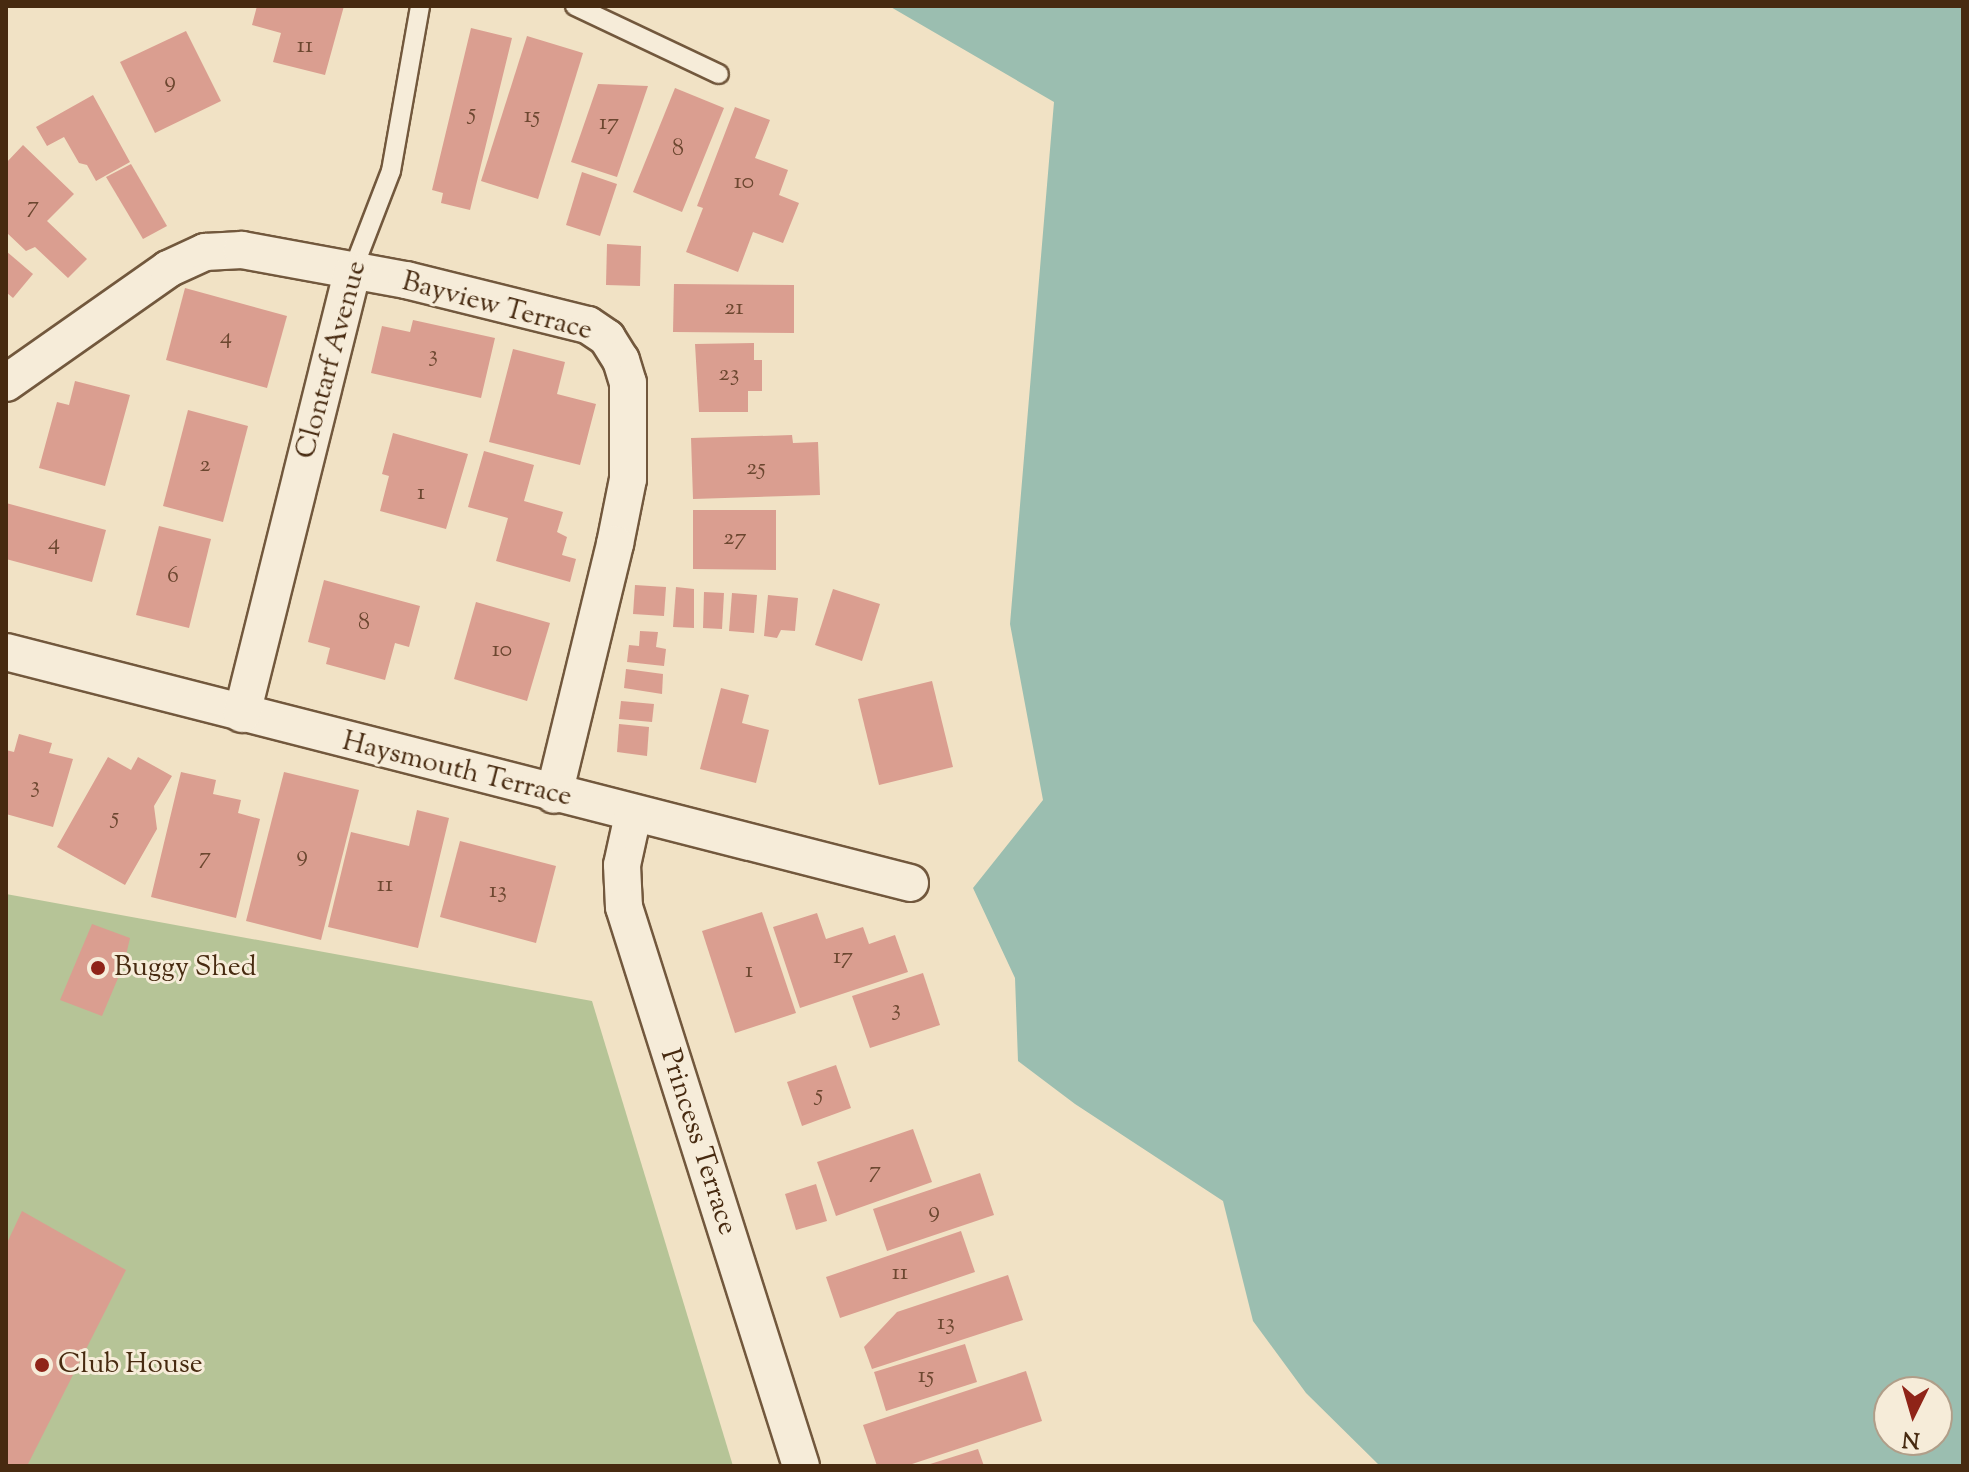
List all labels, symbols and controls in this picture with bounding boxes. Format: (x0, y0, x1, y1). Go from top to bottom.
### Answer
house number: 11 (297, 33, 313, 61)
house number: 9 (164, 68, 176, 96)
house number: 5 (468, 100, 476, 128)
house number: 15 (524, 103, 540, 131)
house number: 17 (599, 110, 619, 138)
house number: 8 (672, 136, 684, 164)
house number: 10 (734, 169, 754, 197)
house number: 7 (27, 193, 39, 221)
street label: Clontarf Avenue (289, 257, 375, 463)
street label: Bayview Terrace (398, 265, 596, 349)
house number: 21 (724, 295, 744, 323)
house number: 4 (220, 324, 232, 352)
house number: 3 (428, 342, 438, 370)
house number: 23 (719, 361, 739, 389)
house number: 2 (199, 452, 211, 480)
house number: 25 (746, 455, 766, 483)
house number: 1 (417, 480, 425, 508)
house number: 27 (723, 525, 747, 553)
house number: 4 (48, 530, 60, 558)
house number: 6 (167, 563, 179, 591)
house number: 8 (358, 610, 370, 638)
house number: 10 (492, 637, 512, 665)
street label: Haysmouth Terrace (339, 725, 575, 815)
house number: 3 (30, 773, 40, 801)
house number: 5 (111, 804, 119, 832)
house number: 9 (296, 842, 308, 870)
house number: 7 (199, 844, 211, 872)
house number: 11 (377, 872, 393, 900)
house number: 13 (489, 878, 507, 906)
house number: 17 (833, 944, 853, 972)
place label: Buggy Shed (114, 951, 257, 985)
house number: 1 (745, 958, 753, 986)
marker: Buggy Shed (89, 959, 107, 977)
house number: 3 (891, 996, 901, 1024)
street label: Princess Terrace (652, 1045, 744, 1239)
house number: 5 (815, 1081, 823, 1109)
house number: 7 (869, 1158, 881, 1186)
house number: 9 (928, 1198, 940, 1226)
house number: 11 (892, 1260, 908, 1288)
house number: 13 (937, 1310, 955, 1338)
place label: Club House (58, 1348, 203, 1382)
marker: Club House (33, 1356, 51, 1374)
house number: 15 (918, 1363, 934, 1391)
north arrow (1873, 1376, 1953, 1456)
text: N (1901, 1421, 1921, 1455)

